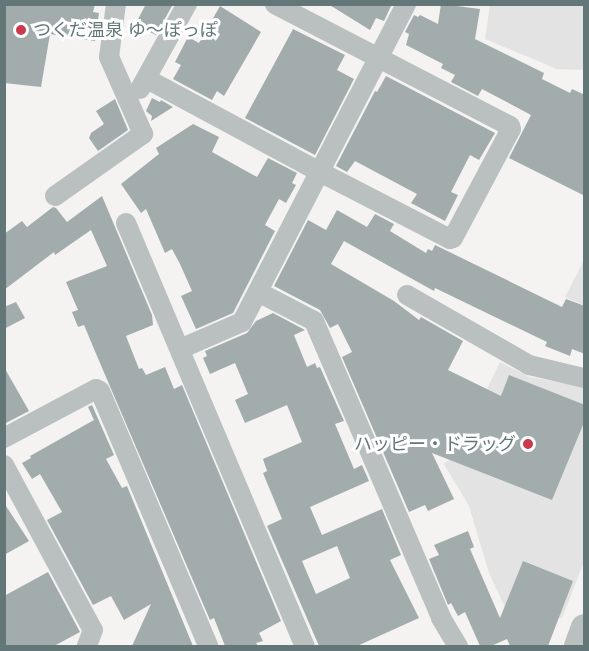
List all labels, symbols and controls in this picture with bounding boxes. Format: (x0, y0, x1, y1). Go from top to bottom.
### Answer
place label: つくだ温泉 ゆ～ぽっぽ (33, 19, 218, 41)
marker: つくだ温泉 ゆ～ぽっぽ (14, 23, 28, 37)
place label: ハッピー・ドラッグ (354, 433, 516, 455)
marker: ハッピー・ドラッグ (521, 437, 535, 451)

